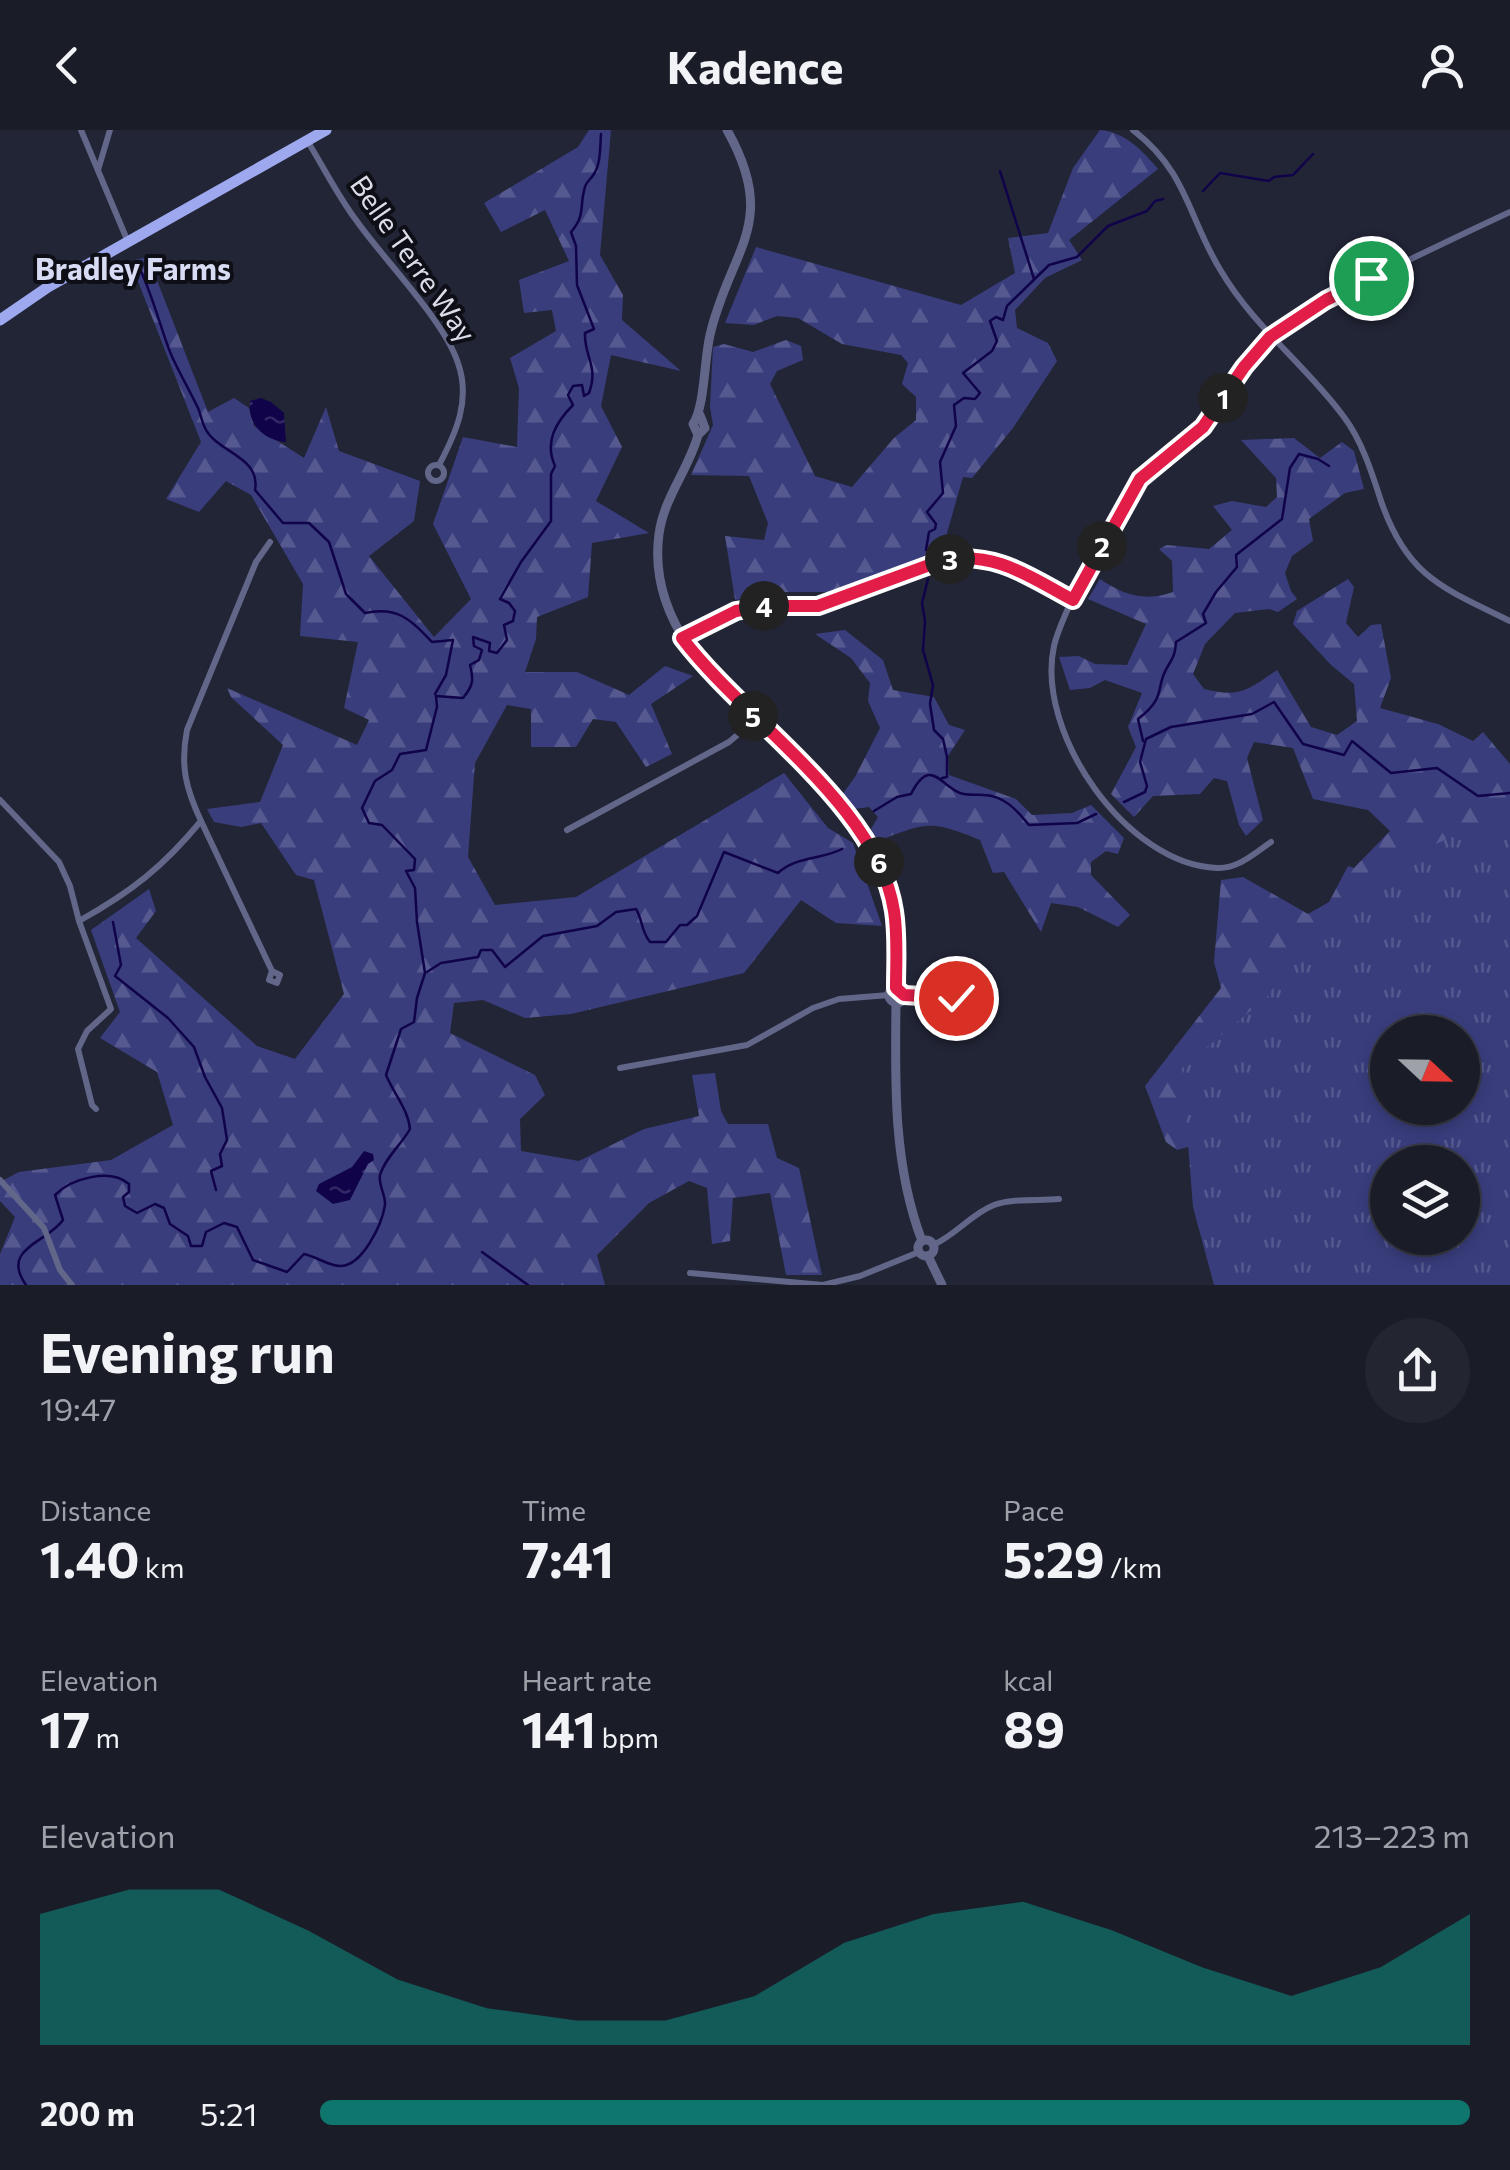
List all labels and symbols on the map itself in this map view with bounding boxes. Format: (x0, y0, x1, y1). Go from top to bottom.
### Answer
street label: Belle Terre Way (344, 169, 484, 348)
pin (1329, 236, 1414, 321)
district label: Bradley Farms (35, 249, 231, 286)
pin: 1 (1198, 373, 1248, 423)
pin: 2 (1077, 521, 1127, 571)
pin: 3 (925, 534, 975, 584)
pin: 4 (739, 581, 789, 631)
pin: 5 (728, 691, 778, 741)
pin: 6 (854, 837, 904, 887)
pin (914, 956, 999, 1041)
north arrow (1370, 1015, 1480, 1125)

